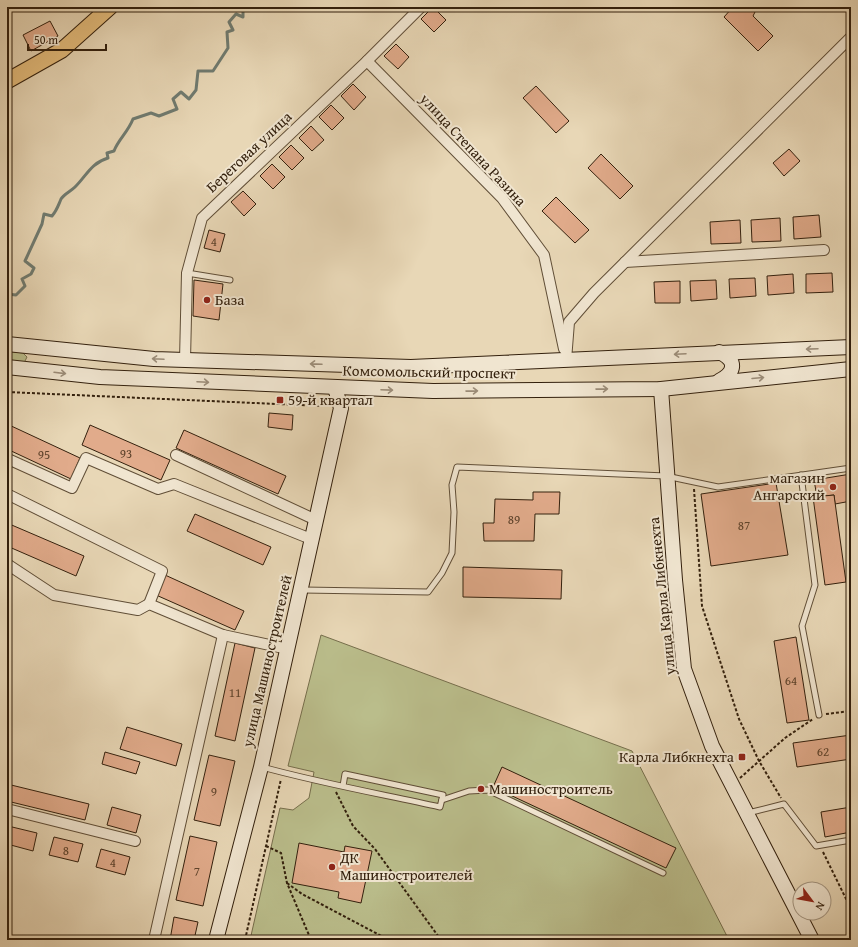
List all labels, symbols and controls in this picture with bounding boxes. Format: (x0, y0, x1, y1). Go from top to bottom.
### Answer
scale bar (28, 26, 106, 52)
text: 50 m (34, 31, 58, 48)
street label: улица Степана Разина (415, 88, 532, 211)
street label: Береговая улица (201, 106, 297, 197)
house number: 4 (211, 232, 217, 251)
place label: База (215, 289, 245, 310)
marker: База (202, 295, 212, 305)
one-way arrow (806, 345, 819, 352)
one-way arrow (674, 350, 687, 357)
one-way arrow (152, 355, 165, 363)
street label: Комсомольский проспект (342, 359, 516, 384)
one-way arrow (310, 360, 323, 368)
one-way arrow (53, 369, 66, 377)
one-way arrow (751, 374, 764, 381)
one-way arrow (196, 378, 209, 386)
one-way arrow (595, 385, 608, 393)
one-way arrow (380, 386, 393, 393)
one-way arrow (465, 387, 478, 395)
place label: 59-й квартал (288, 389, 373, 410)
marker: 59-й квартал (275, 395, 285, 405)
house number: 93 (120, 444, 132, 463)
house number: 95 (38, 445, 50, 464)
place label: магазин Ангарский (753, 467, 825, 505)
marker: магазин Ангарский (828, 482, 838, 492)
house number: 89 (508, 510, 520, 529)
street label: улица Карла Либкнехта (643, 515, 680, 677)
house number: 87 (738, 516, 750, 535)
street label: улица Машиностроителей (236, 573, 297, 750)
house number: 64 (785, 671, 797, 690)
house number: 11 (229, 683, 241, 702)
house number: 62 (817, 742, 829, 761)
place label: Карла Либкнехта (619, 746, 735, 767)
marker: Карла Либкнехта (737, 752, 747, 762)
place label: Машиностроитель (489, 778, 613, 799)
house number: 9 (211, 782, 217, 801)
marker: Машиностроитель (476, 784, 486, 794)
house number: 8 (63, 841, 69, 860)
place label: ДК Машиностроителей (339, 847, 473, 885)
house number: 4 (110, 853, 116, 872)
house number: 7 (194, 862, 200, 881)
marker: ДК Машиностроителей (327, 862, 337, 872)
north arrow (792, 881, 832, 921)
text: N (811, 899, 829, 914)

